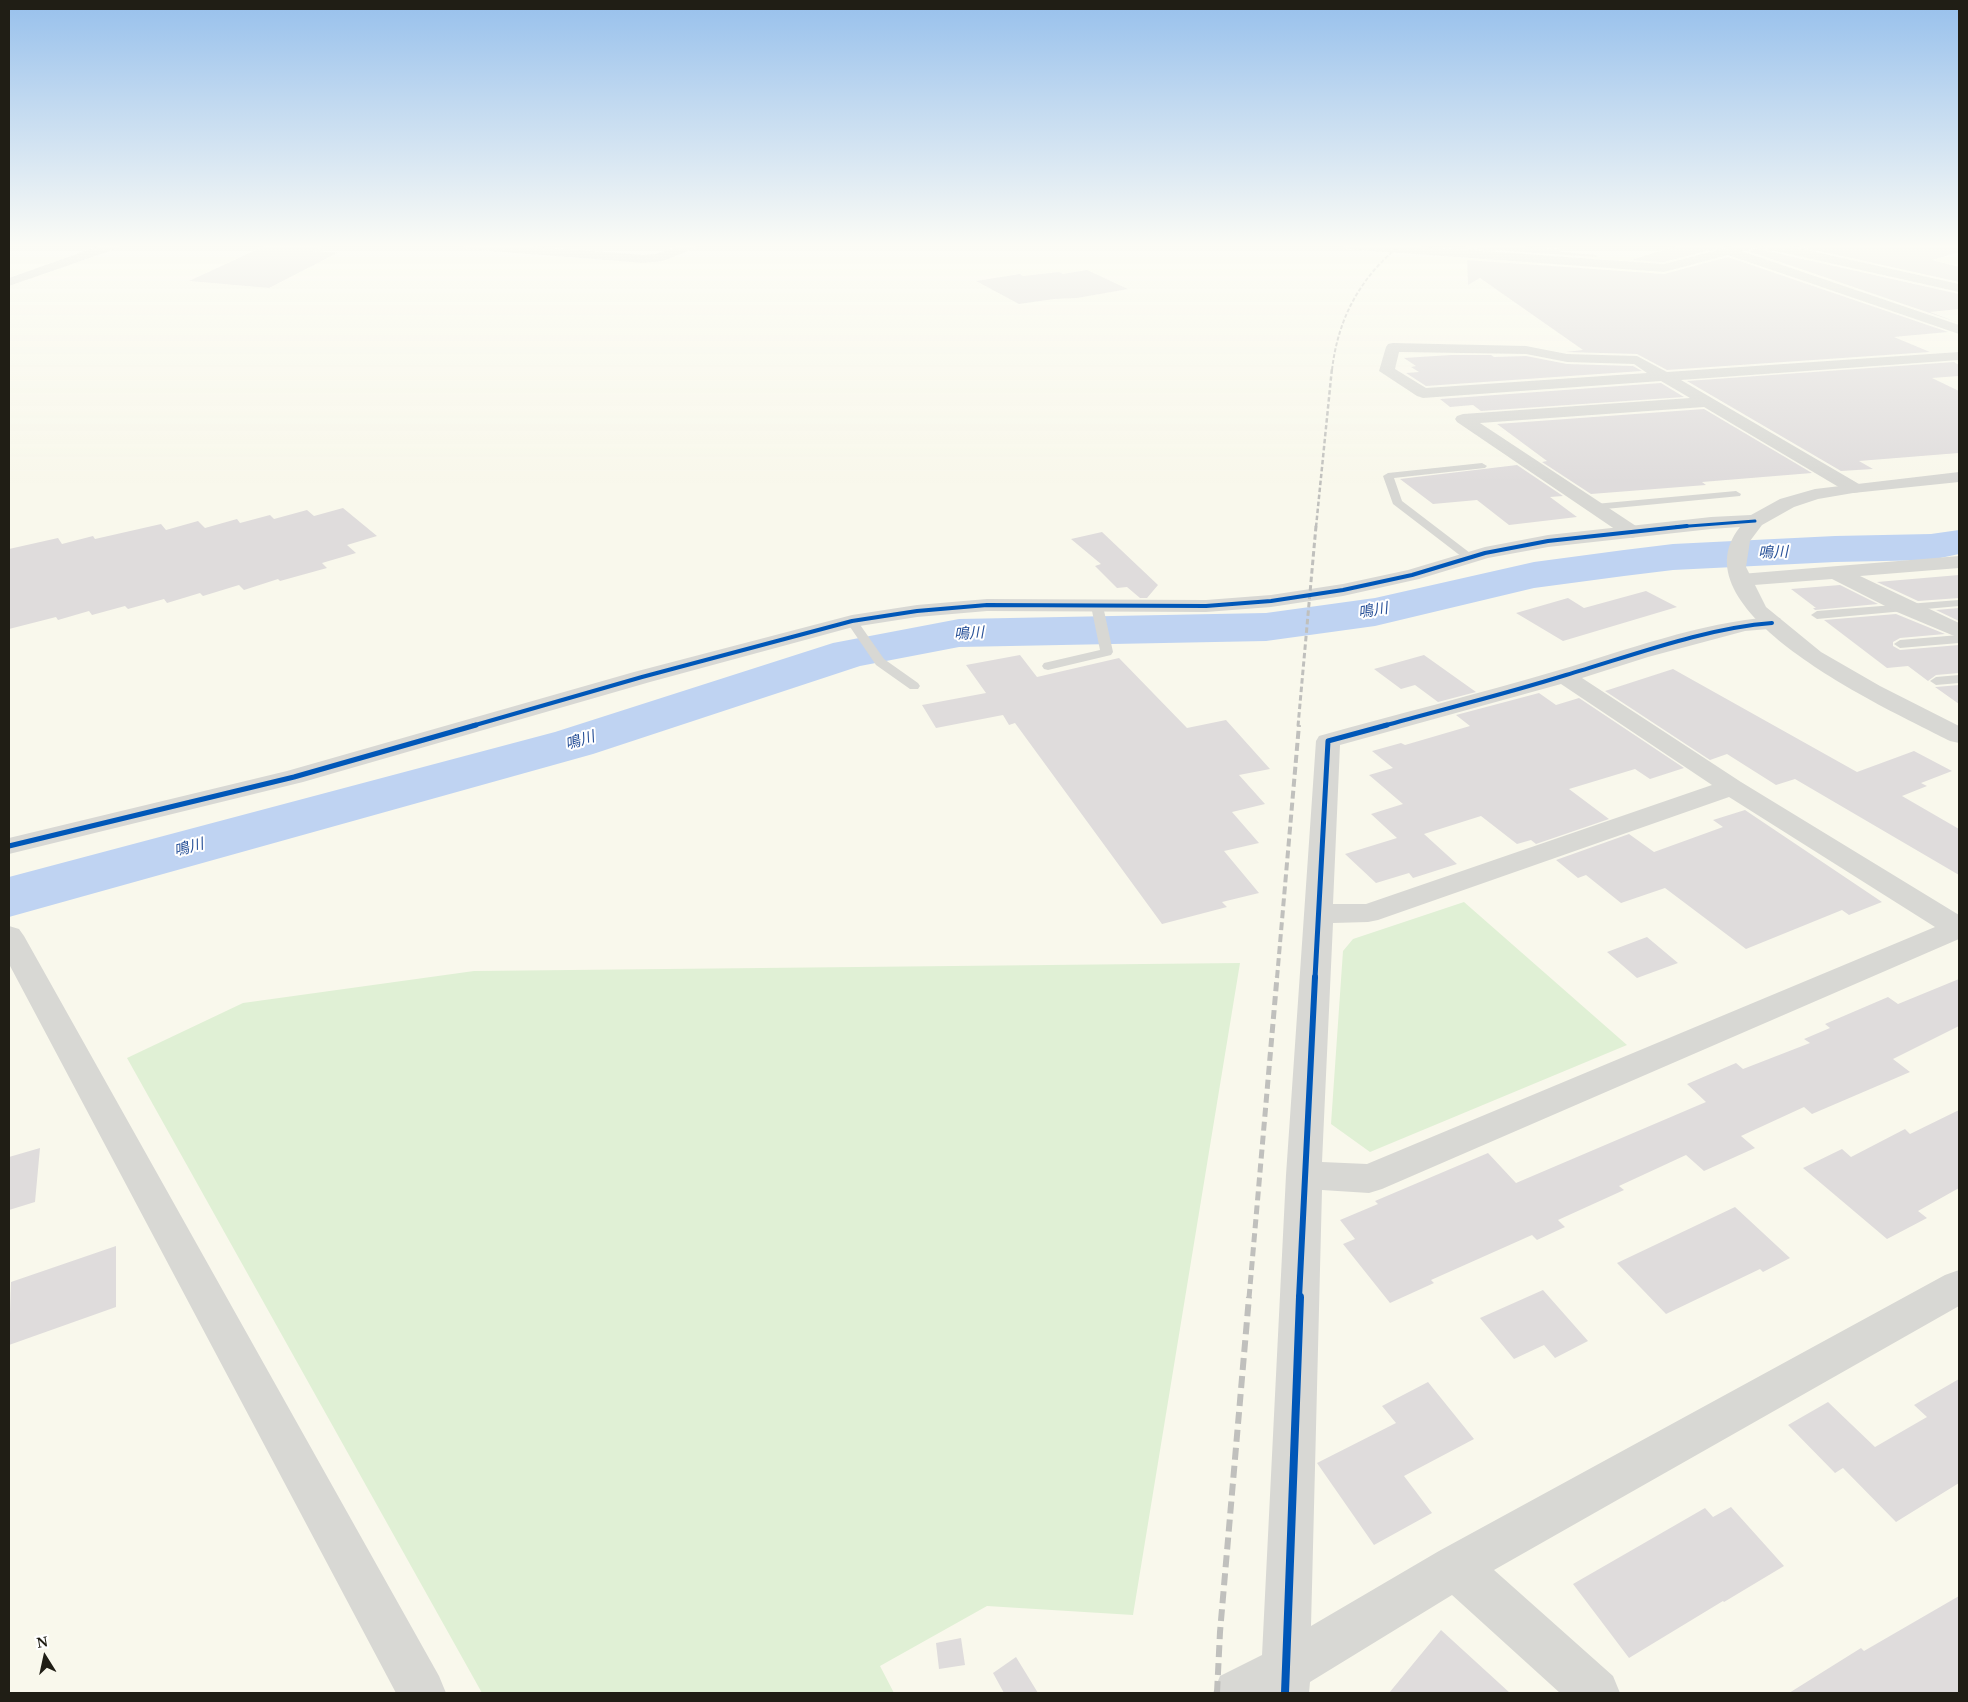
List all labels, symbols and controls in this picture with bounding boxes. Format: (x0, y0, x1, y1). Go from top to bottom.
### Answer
water label: 鳴川 (1758, 543, 1788, 563)
water label: 鳴川 (1357, 600, 1389, 622)
water label: 鳴川 (953, 624, 985, 644)
water label: 鳴川 (563, 728, 597, 754)
water label: 鳴川 (172, 835, 206, 861)
text: N (35, 1631, 49, 1652)
north arrow (20, 1632, 70, 1682)

